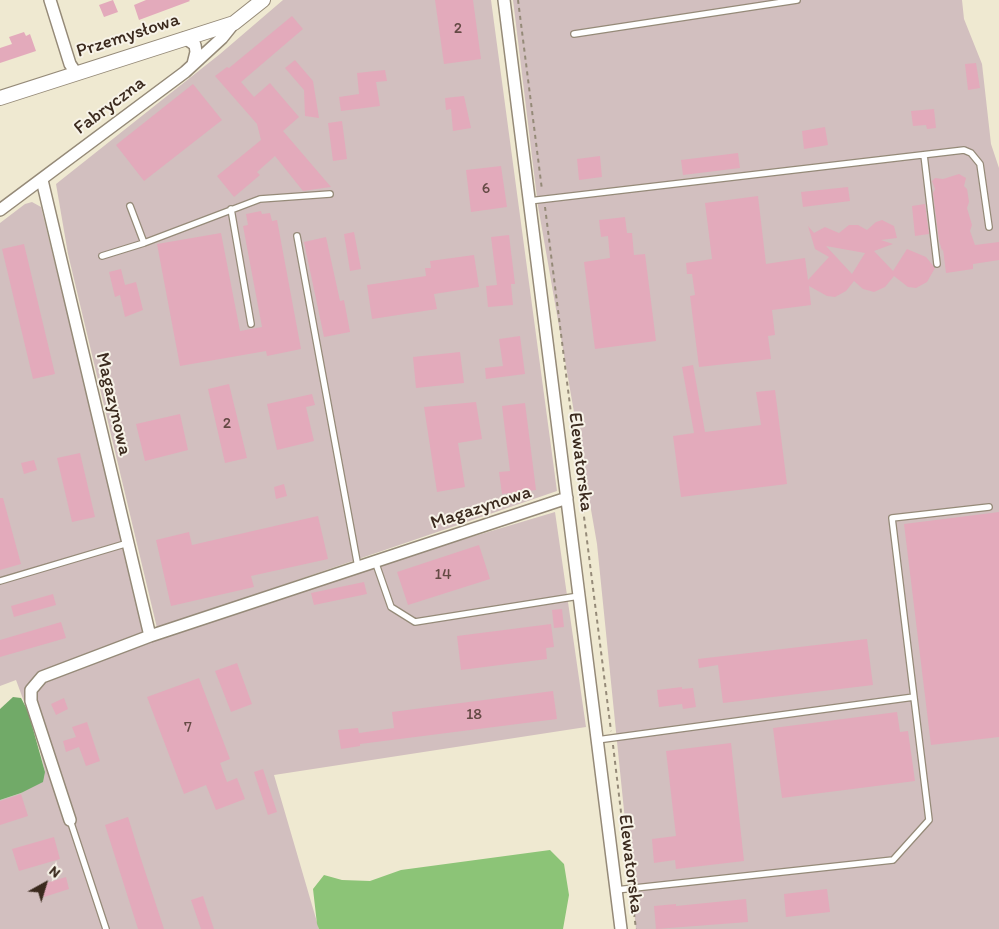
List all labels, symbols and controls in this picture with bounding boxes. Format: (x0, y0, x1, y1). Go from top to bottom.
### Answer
street label: Przemysłowa (73, 9, 183, 63)
house number: 2 (454, 19, 462, 39)
street label: Fabryczna (70, 72, 150, 140)
house number: 6 (482, 179, 490, 199)
street label: Magazynowa (90, 350, 136, 458)
street label: Elewatorska (563, 411, 597, 513)
house number: 2 (223, 414, 231, 434)
street label: Magazynowa (428, 481, 534, 535)
house number: 14 (434, 565, 452, 585)
house number: 18 (466, 705, 482, 725)
house number: 7 (184, 718, 192, 738)
street label: Elewatorska (613, 813, 647, 915)
north arrow (20, 859, 70, 909)
text: N (46, 862, 64, 882)

